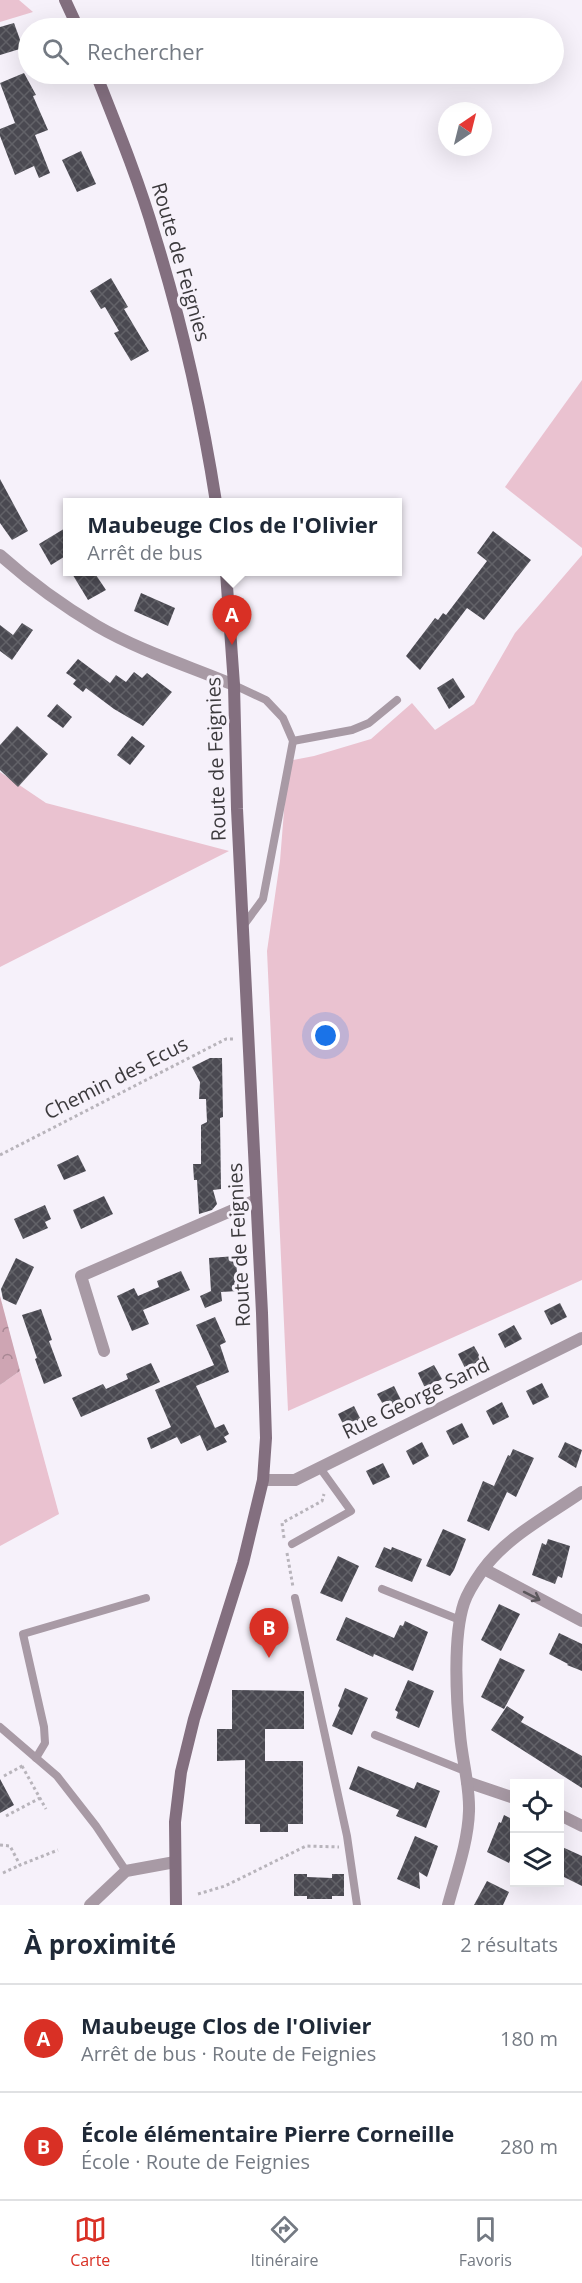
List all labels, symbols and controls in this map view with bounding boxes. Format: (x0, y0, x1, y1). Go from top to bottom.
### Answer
search box (18, 18, 564, 84)
icon: search (39, 35, 72, 68)
text: Rechercher (87, 36, 204, 66)
north arrow (438, 102, 492, 156)
street label: Route de Feignies (146, 179, 217, 345)
popup (63, 498, 402, 576)
text: Maubeuge Clos de l'Olivier (87, 509, 378, 539)
text: Arrêt de bus (87, 539, 203, 566)
pin: A (212, 596, 252, 645)
street label: Route de Feignies (199, 676, 232, 842)
your location (311, 1021, 340, 1050)
street label: Chemin des Ecus (39, 1030, 192, 1125)
street label: Route de Feignies (221, 1162, 256, 1328)
street label: Rue George Sand (338, 1350, 494, 1445)
one-way arrow (523, 1591, 541, 1602)
pin: B (250, 1608, 288, 1658)
map controls (510, 1779, 564, 1887)
button: locate (510, 1779, 564, 1833)
button: layers (510, 1833, 564, 1887)
text: À proximité (24, 1926, 176, 1962)
text: 2 résultats (460, 1931, 558, 1958)
text: Maubeuge Clos de l'Olivier (81, 2010, 371, 2040)
text: A (37, 2025, 50, 2052)
text: 180 m (500, 2025, 558, 2052)
text: Arrêt de bus · Route de Feignies (81, 2040, 376, 2067)
text: École élémentaire Pierre Corneille (81, 2118, 454, 2148)
text: B (37, 2133, 50, 2160)
text: 280 m (500, 2133, 558, 2160)
text: École · Route de Feignies (81, 2148, 310, 2175)
tab: Carte (70, 2213, 110, 2271)
tab: Itinéraire (251, 2213, 319, 2271)
tab: Favoris (459, 2213, 512, 2271)

